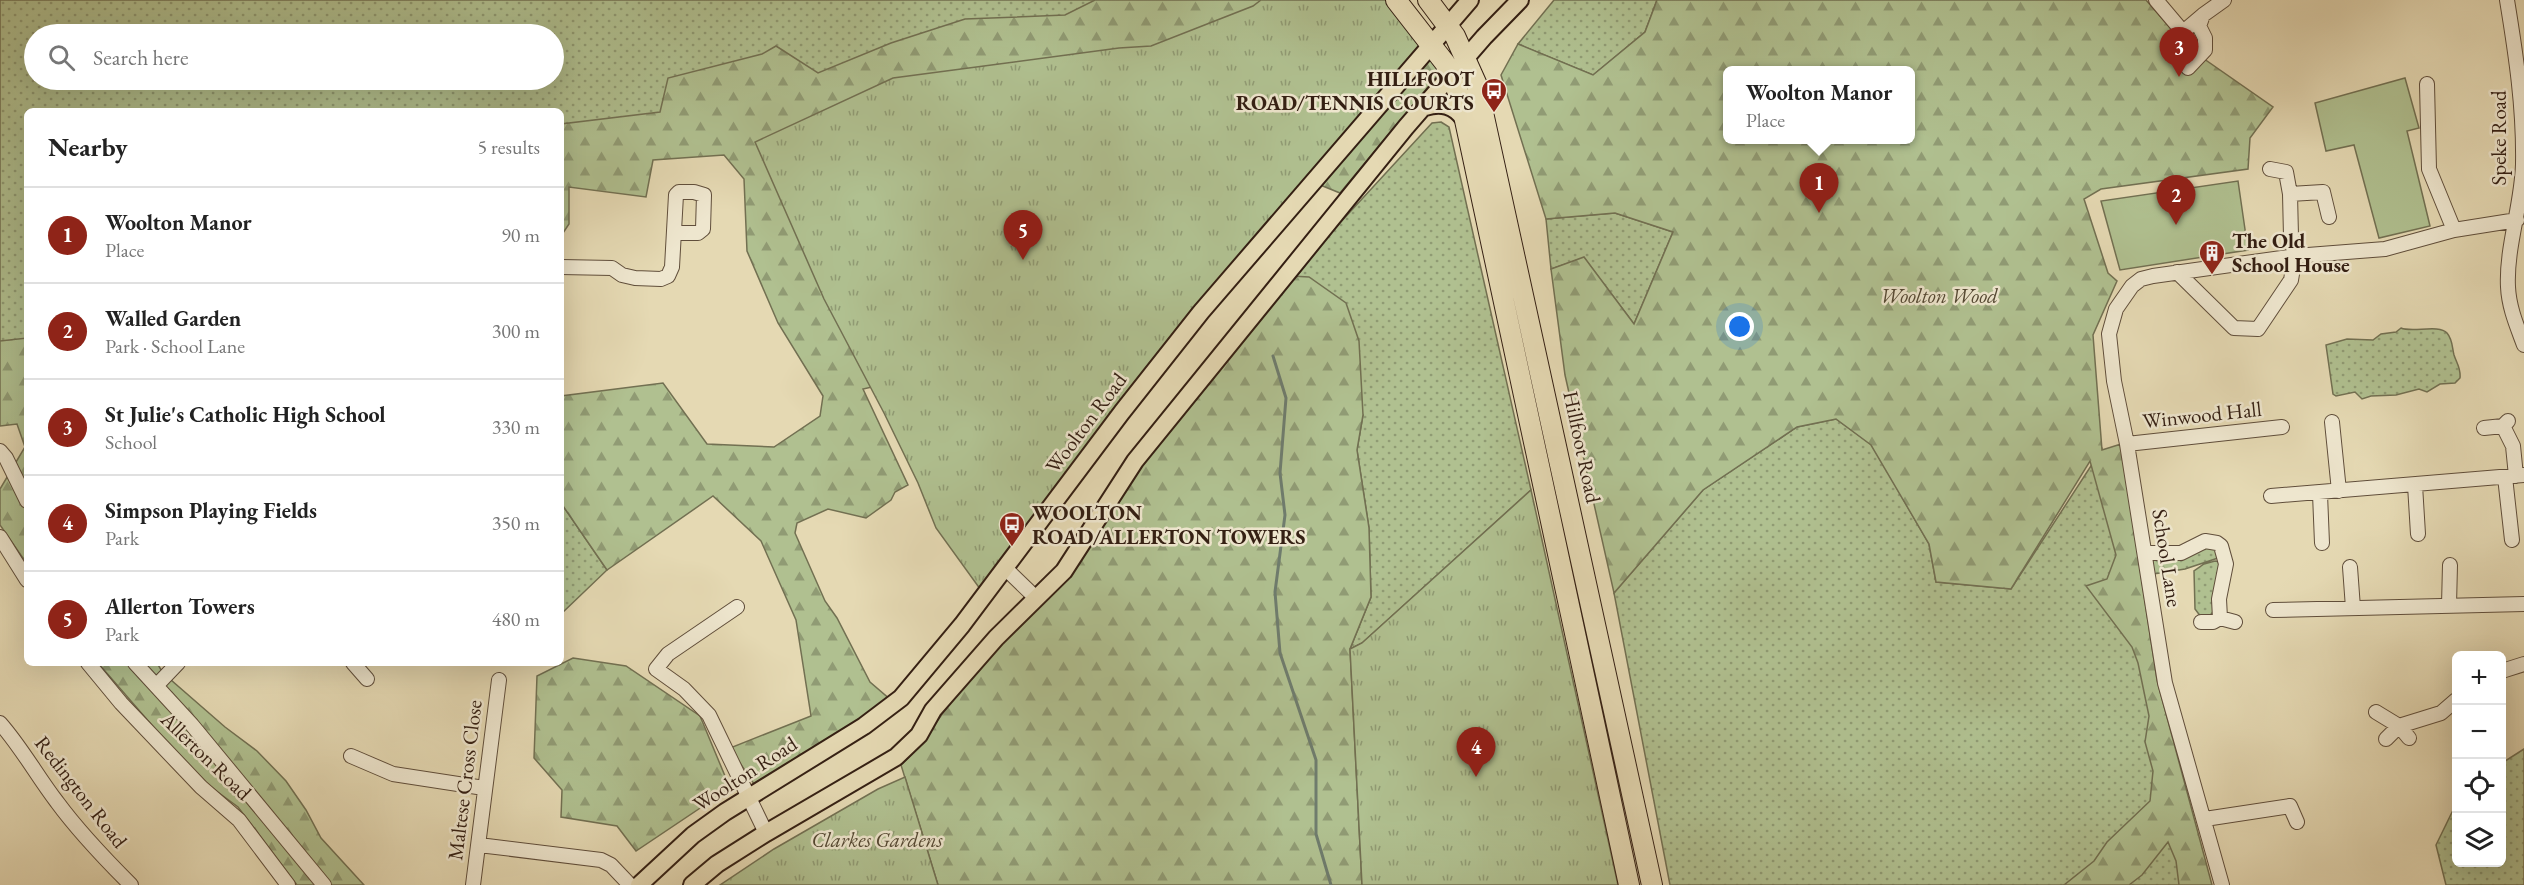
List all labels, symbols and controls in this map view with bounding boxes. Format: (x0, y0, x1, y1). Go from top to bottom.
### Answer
search box (24, 24, 564, 90)
pin: 3 (2160, 28, 2198, 77)
icon: search (45, 41, 78, 74)
text: Search here (93, 43, 188, 72)
place label: HILLFOOT ROAD/TENNIS COURTS (1236, 65, 1474, 116)
popup (1723, 66, 1915, 144)
bus stop icon: HILLFOOT ROAD/TENNIS COURTS (1479, 76, 1509, 114)
text: Woolton Manor (1746, 78, 1892, 107)
street label: Speke Road (2485, 90, 2512, 186)
text: Place (1746, 107, 1785, 133)
text: Nearby (48, 130, 128, 164)
text: 5 results (477, 134, 540, 160)
pin: 1 (1800, 164, 1838, 213)
pin: 2 (2156, 176, 2196, 225)
text: Woolton Manor (105, 208, 252, 237)
pin: 5 (1004, 210, 1042, 260)
text: 1 (62, 222, 73, 248)
text: 90 m (501, 222, 540, 248)
place label: The Old School House (2232, 227, 2350, 278)
text: Place (105, 237, 144, 263)
building icon: The Old School House (2197, 238, 2227, 276)
park label: Woolton Wood (1880, 282, 1998, 309)
text: Walled Garden (105, 304, 241, 333)
your location (1725, 312, 1754, 341)
text: 2 (62, 318, 73, 344)
text: 300 m (492, 318, 540, 344)
text: Park · School Lane (105, 333, 245, 359)
street label: Woolton Road (1039, 367, 1132, 478)
street label: Hillfoot Road (1557, 388, 1608, 506)
street label: Winwood Hall (2141, 395, 2263, 434)
text: St Julie's Catholic High School (105, 400, 386, 429)
text: 3 (62, 414, 73, 440)
text: 330 m (492, 414, 540, 440)
text: School (105, 429, 157, 455)
text: Simpson Playing Fields (105, 496, 317, 525)
place label: WOOLTON ROAD/ALLERTON TOWERS (1032, 499, 1306, 550)
street label: School Lane (2146, 507, 2189, 609)
text: 4 (62, 510, 73, 536)
text: 350 m (492, 510, 540, 536)
bus stop icon: WOOLTON ROAD/ALLERTON TOWERS (997, 510, 1027, 548)
text: Park (105, 525, 139, 551)
text: Allerton Towers (105, 592, 255, 621)
text: 5 (62, 606, 73, 632)
text: 480 m (492, 606, 540, 632)
text: Park (105, 621, 139, 647)
map controls (2452, 651, 2506, 867)
button: + (2452, 651, 2506, 705)
street label: Maltese Cross Close (441, 698, 488, 862)
street label: Allerton Road (155, 705, 258, 806)
button: − (2452, 705, 2506, 759)
pin: 4 (1456, 728, 1496, 777)
street label: Redington Road (29, 730, 134, 854)
street label: Woolton Road (688, 730, 802, 817)
button: locate (2452, 759, 2506, 813)
button: layers (2452, 813, 2506, 867)
park label: Clarkes Gardens (812, 826, 943, 853)

